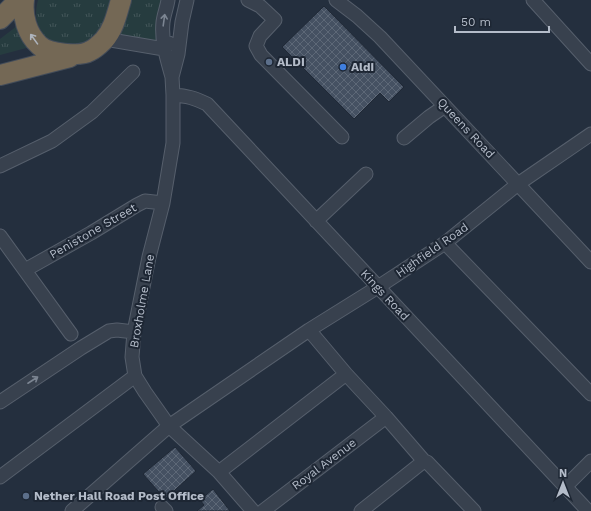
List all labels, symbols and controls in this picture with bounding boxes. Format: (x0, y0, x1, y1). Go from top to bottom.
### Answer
scale bar (455, 8, 549, 34)
one-way arrow (160, 14, 168, 27)
text: 50 m (461, 15, 491, 29)
one-way arrow (30, 34, 38, 45)
place label: ALDI (277, 55, 305, 69)
marker: ALDI (264, 57, 274, 67)
place label: Aldi (351, 60, 374, 74)
marker: Aldi (338, 62, 348, 72)
street label: Queens Road (434, 95, 498, 161)
street label: Penistone Street (47, 200, 139, 262)
street label: Highfield Road (393, 220, 471, 280)
street label: Broxholme Lane (127, 253, 157, 349)
street label: Kings Road (358, 267, 412, 323)
one-way arrow (27, 376, 38, 384)
street label: Royal Avenue (289, 435, 359, 493)
north arrow (543, 463, 583, 503)
text: N (559, 467, 567, 480)
place label: Nether Hall Road Post Office (34, 489, 204, 503)
marker: Nether Hall Road Post Office (21, 491, 31, 501)

